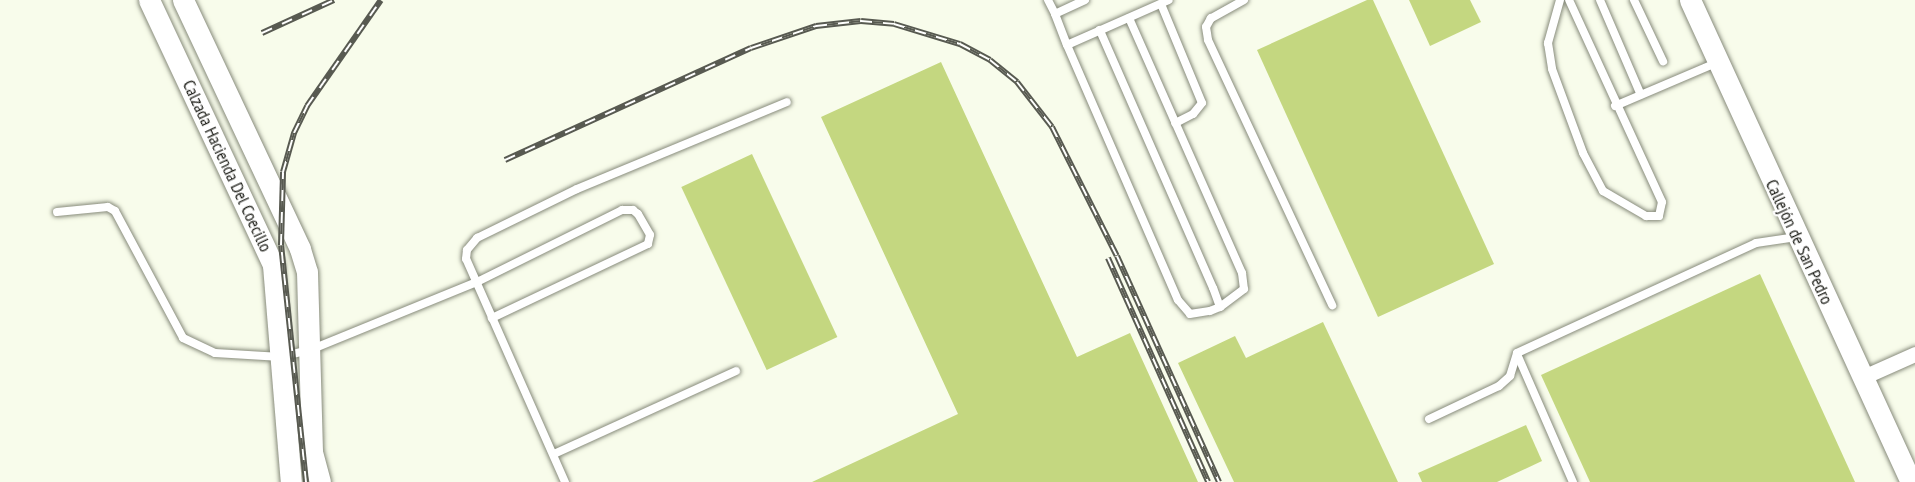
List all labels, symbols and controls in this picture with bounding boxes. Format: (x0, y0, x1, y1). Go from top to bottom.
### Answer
street label: Calzada Hacienda Del Coecillo (178, 77, 276, 255)
street label: Callejón de San Pedro (1761, 176, 1837, 308)

